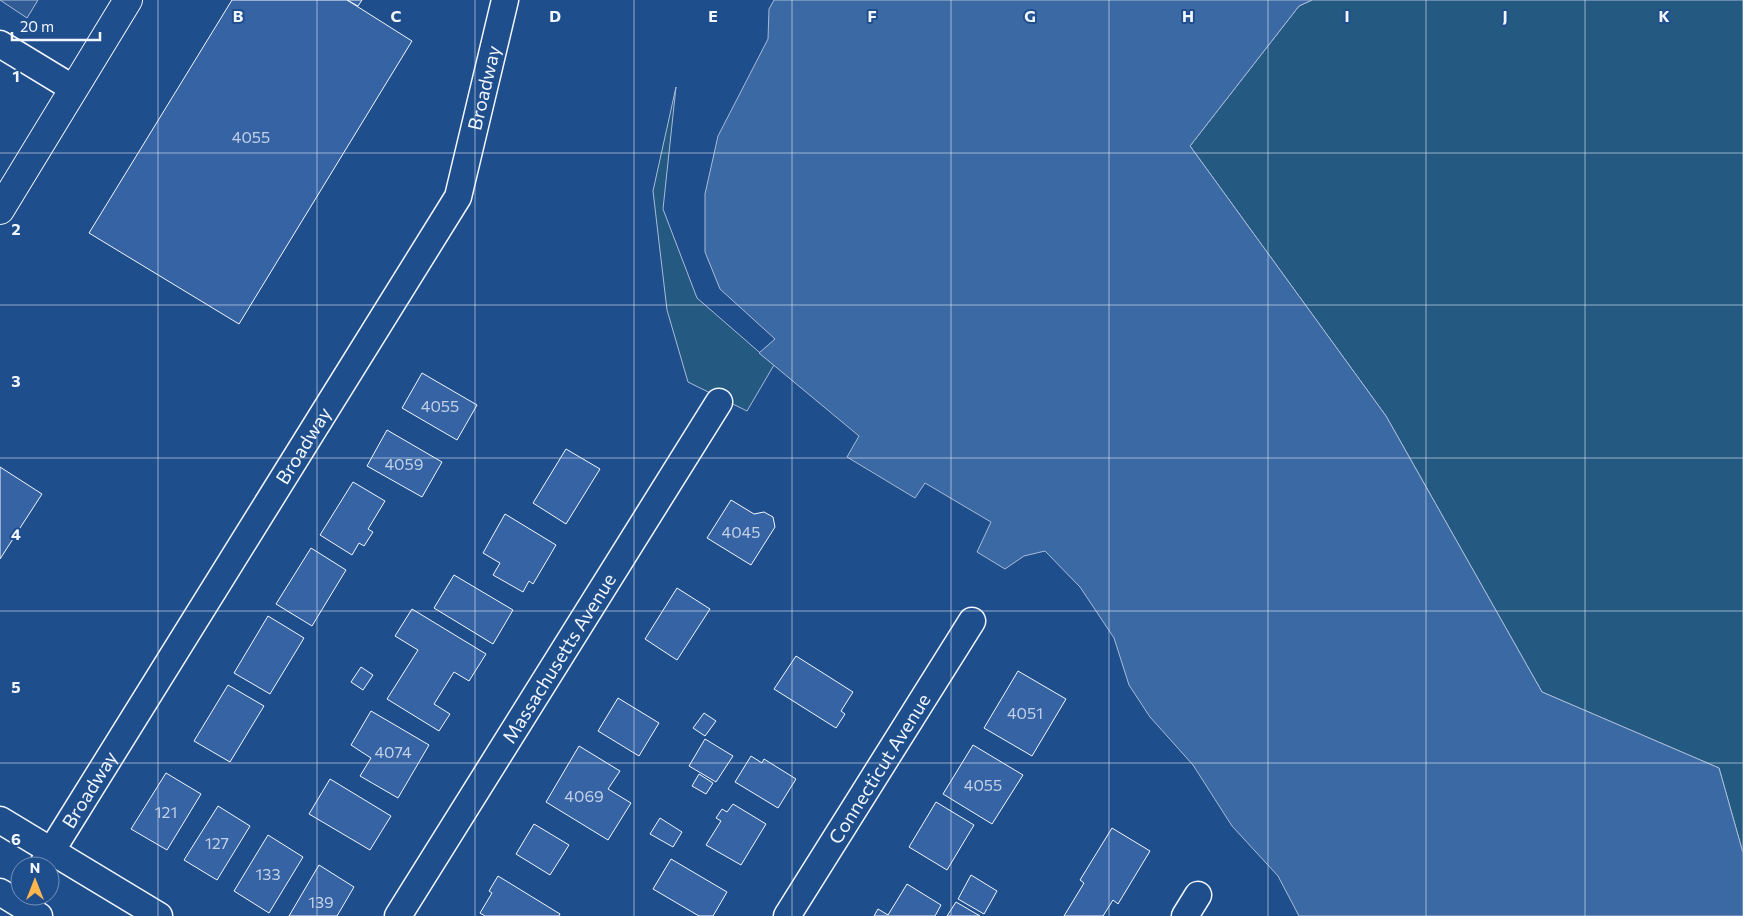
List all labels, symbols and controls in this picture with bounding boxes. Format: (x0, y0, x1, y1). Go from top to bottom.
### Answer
text: B (233, 6, 244, 25)
text: C (391, 6, 402, 25)
text: D (549, 6, 561, 25)
text: E (708, 6, 718, 25)
text: F (867, 6, 877, 25)
text: G (1024, 6, 1036, 25)
text: H (1182, 6, 1194, 25)
text: I (1344, 6, 1350, 25)
text: J (1502, 6, 1508, 25)
text: K (1658, 6, 1670, 25)
scale bar (12, 10, 100, 42)
text: 20 m (20, 17, 54, 35)
street label: Broadway (462, 43, 505, 132)
text: 1 (12, 66, 20, 85)
house number: 4055 (232, 127, 270, 146)
text: 2 (11, 219, 21, 238)
text: 3 (11, 371, 21, 390)
house number: 4055 (421, 396, 459, 415)
street label: Broadway (270, 402, 336, 488)
house number: 4059 (385, 454, 423, 473)
house number: 4045 (722, 522, 760, 541)
text: 4 (11, 524, 21, 543)
street label: Massachusetts Avenue (497, 569, 620, 747)
text: 5 (11, 677, 21, 696)
street label: Connecticut Avenue (823, 689, 935, 848)
house number: 4051 (1007, 703, 1043, 722)
house number: 4074 (374, 742, 412, 761)
street label: Broadway (57, 746, 122, 832)
house number: 4055 (964, 775, 1002, 794)
house number: 4069 (564, 786, 604, 805)
house number: 121 (155, 802, 177, 821)
text: 6 (11, 829, 21, 848)
house number: 127 (205, 833, 229, 852)
north arrow (10, 856, 60, 906)
text: N (30, 859, 40, 876)
house number: 133 (255, 864, 281, 883)
house number: 139 (308, 892, 334, 911)

